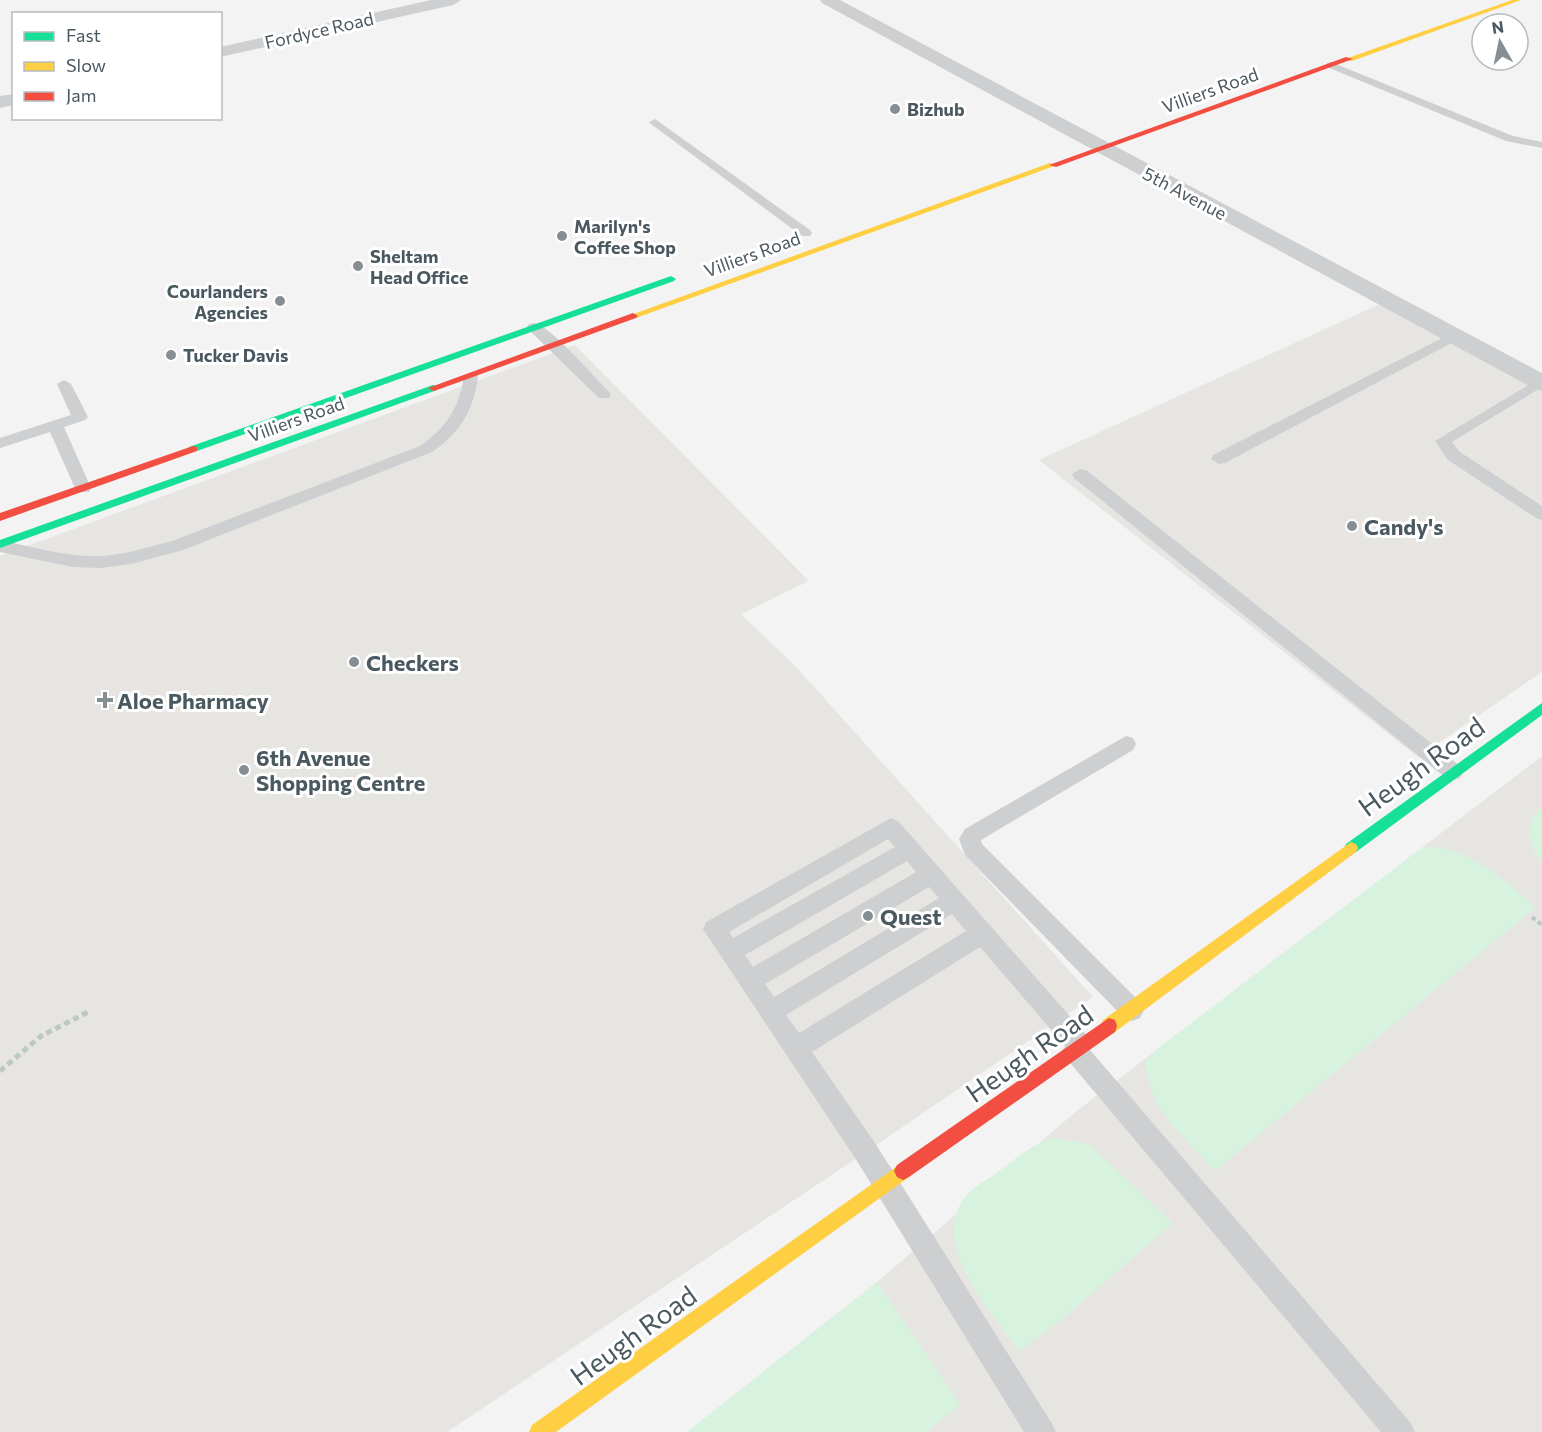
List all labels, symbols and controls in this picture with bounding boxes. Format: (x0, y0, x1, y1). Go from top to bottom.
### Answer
street label: Fordyce Road (263, 7, 375, 53)
legend (12, 12, 222, 120)
north arrow (1470, 12, 1530, 72)
text: N (1490, 16, 1505, 37)
text: Fast (66, 24, 101, 46)
text: Slow (66, 54, 106, 76)
street label: Villiers Road (1159, 62, 1261, 118)
text: Jam (66, 84, 96, 106)
place label: Bizhub (907, 98, 965, 120)
marker: Bizhub (888, 102, 902, 116)
street label: 5th Avenue (1139, 162, 1231, 224)
place label: Marilyn's Coffee Shop (574, 215, 676, 258)
street label: Villiers Road (701, 226, 803, 282)
marker: Marilyn's Coffee Shop (555, 229, 569, 243)
place label: Sheltam Head Office (370, 245, 469, 288)
marker: Sheltam Head Office (351, 259, 365, 273)
place label: Courlanders Agencies (167, 280, 268, 323)
marker: Courlanders Agencies (273, 294, 287, 308)
place label: Tucker Davis (183, 344, 288, 366)
marker: Tucker Davis (164, 348, 178, 362)
street label: Villiers Road (245, 391, 347, 447)
place label: Candy's (1364, 513, 1444, 540)
marker: Candy's (1345, 519, 1359, 533)
place label: Checkers (366, 649, 459, 676)
marker: Checkers (347, 655, 361, 669)
place label: Aloe Pharmacy (117, 687, 269, 714)
marker: Aloe Pharmacy (98, 693, 112, 707)
street label: Heugh Road (1351, 709, 1491, 823)
place label: 6th Avenue Shopping Centre (256, 744, 425, 796)
marker: 6th Avenue Shopping Centre (237, 763, 251, 777)
place label: Quest (880, 903, 941, 930)
marker: Quest (861, 909, 875, 923)
street label: Heugh Road (959, 997, 1099, 1109)
street label: Heugh Road (563, 1278, 703, 1392)

